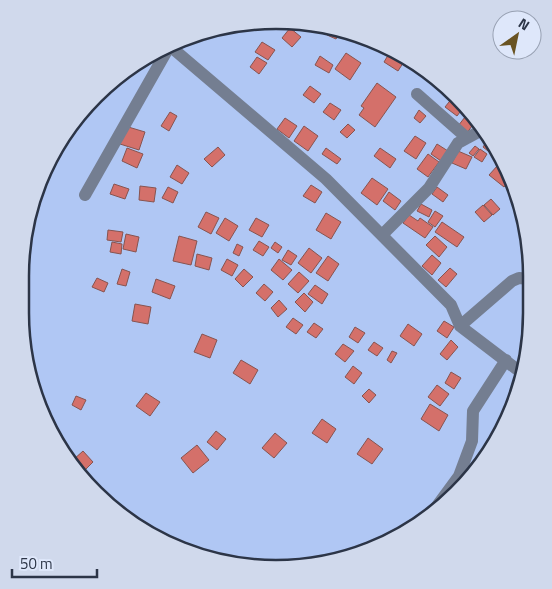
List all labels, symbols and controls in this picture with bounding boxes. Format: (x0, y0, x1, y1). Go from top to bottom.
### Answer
north arrow (492, 10, 542, 60)
text: N (515, 12, 534, 35)
scale bar (12, 546, 98, 578)
text: 50 m (20, 552, 53, 575)

